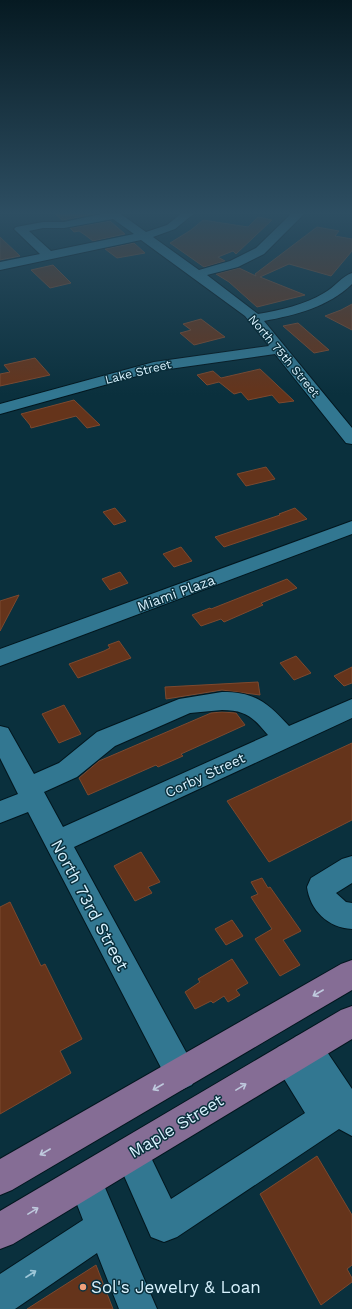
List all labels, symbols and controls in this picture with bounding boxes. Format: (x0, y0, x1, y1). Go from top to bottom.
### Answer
street label: North 75th Street (246, 312, 322, 400)
street label: Lake Street (103, 357, 173, 387)
street label: Miami Plaza (135, 572, 217, 614)
street label: Corby Street (163, 750, 248, 800)
street label: North 73rd Street (47, 836, 133, 974)
one-way arrow (312, 990, 324, 998)
one-way arrow (235, 1082, 247, 1090)
one-way arrow (152, 1084, 164, 1092)
street label: Maple Street (125, 1090, 227, 1162)
one-way arrow (39, 1149, 51, 1157)
one-way arrow (27, 1207, 38, 1215)
one-way arrow (26, 1270, 37, 1278)
place label: Sol's Jewelry & Loan (91, 1277, 261, 1297)
marker: Sol's Jewelry & Loan (78, 1282, 88, 1292)

